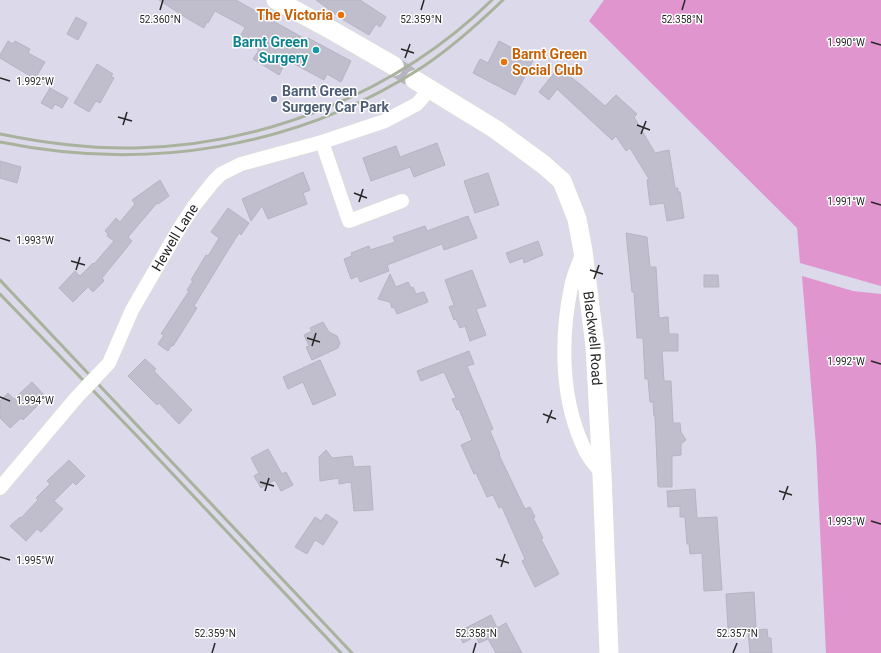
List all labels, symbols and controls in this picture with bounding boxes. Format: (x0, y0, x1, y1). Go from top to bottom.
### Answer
place label: The Victoria (257, 7, 334, 23)
marker: The Victoria (336, 10, 346, 20)
text: 52.360°N (139, 14, 181, 25)
text: 52.359°N (400, 14, 442, 25)
text: 52.358°N (661, 14, 703, 25)
place label: Barnt Green Surgery (233, 34, 309, 66)
text: 1.990°W (827, 37, 865, 48)
marker: Barnt Green Surgery (311, 45, 321, 55)
place label: Barnt Green Social Club (512, 46, 587, 78)
marker: Barnt Green Social Club (499, 57, 509, 67)
text: 1.992°W (16, 76, 54, 87)
place label: Barnt Green Surgery Car Park (282, 83, 390, 115)
marker: Barnt Green Surgery Car Park (269, 94, 279, 104)
text: 1.991°W (827, 196, 865, 207)
street label: Hewell Lane (148, 201, 201, 274)
text: 1.993°W (16, 235, 54, 246)
street label: Blackwell Road (580, 290, 605, 386)
text: 1.992°W (827, 356, 865, 367)
text: 1.994°W (16, 395, 54, 406)
text: 1.993°W (827, 516, 865, 527)
text: 1.995°W (16, 555, 54, 566)
text: 52.359°N (194, 628, 236, 639)
text: 52.358°N (455, 628, 497, 639)
text: 52.357°N (716, 628, 758, 639)

